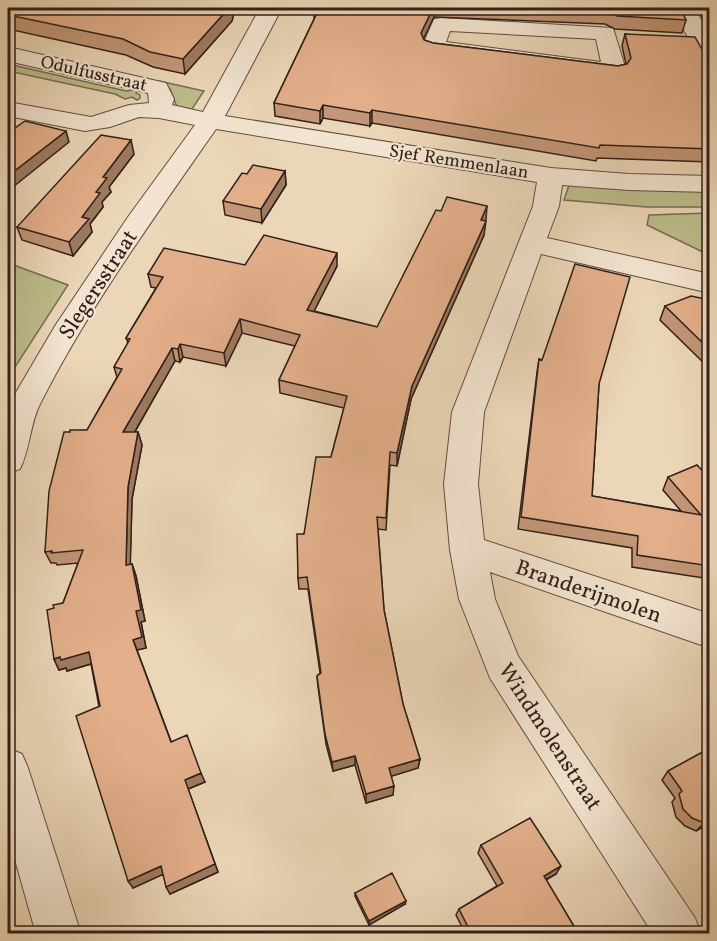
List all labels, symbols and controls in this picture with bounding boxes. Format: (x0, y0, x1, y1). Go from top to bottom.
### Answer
street label: Odulfusstraat (38, 50, 149, 99)
street label: Sjef Remmenlaan (387, 139, 531, 186)
street label: Slegersstraat (52, 224, 146, 346)
street label: Branderijmolen (511, 553, 665, 632)
street label: Windmolenstraat (490, 657, 608, 817)

